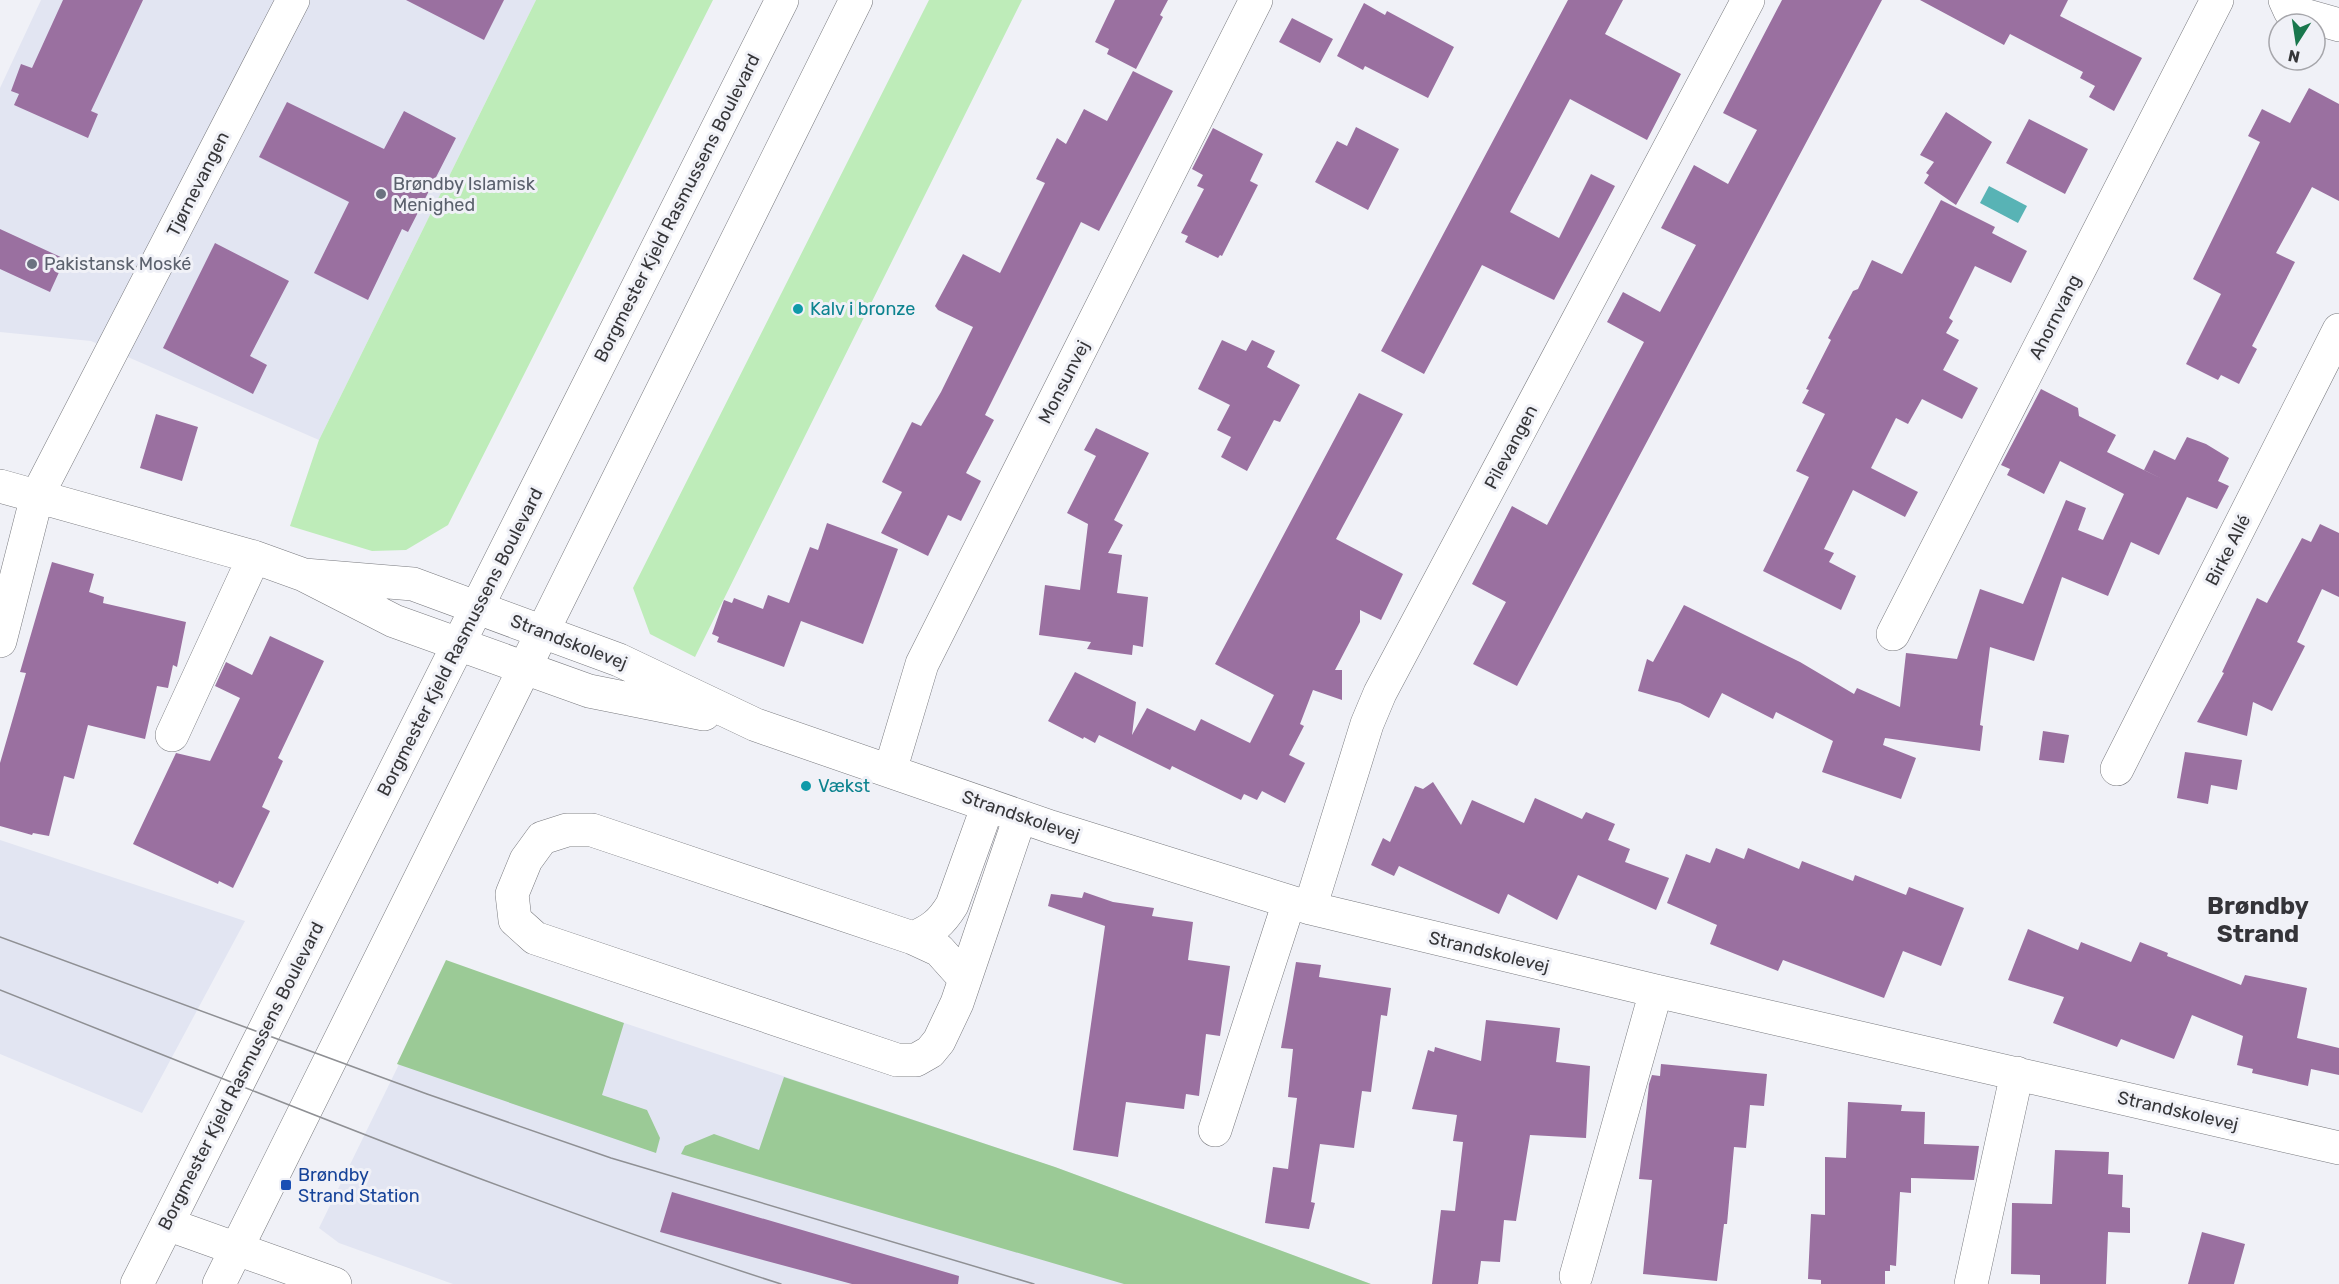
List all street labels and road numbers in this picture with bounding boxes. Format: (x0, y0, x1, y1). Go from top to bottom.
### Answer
street label: Borgmester Kjeld Rasmussens Boulevard (589, 50, 765, 366)
street label: Tjørnevangen (162, 128, 234, 240)
street label: Ahornvang (2024, 271, 2086, 363)
street label: Monsunvej (1034, 337, 1094, 427)
street label: Pilevangen (1480, 401, 1542, 493)
street label: Borgmester Kjeld Rasmussens Boulevard (372, 484, 548, 800)
street label: Birke Allé (2201, 511, 2255, 589)
street label: Strandskolevej (508, 610, 630, 674)
street label: Strandskolevej (959, 786, 1083, 846)
street label: Borgmester Kjeld Rasmussens Boulevard (153, 918, 329, 1234)
street label: Strandskolevej (1427, 926, 1551, 978)
street label: Strandskolevej (2115, 1086, 2241, 1136)

